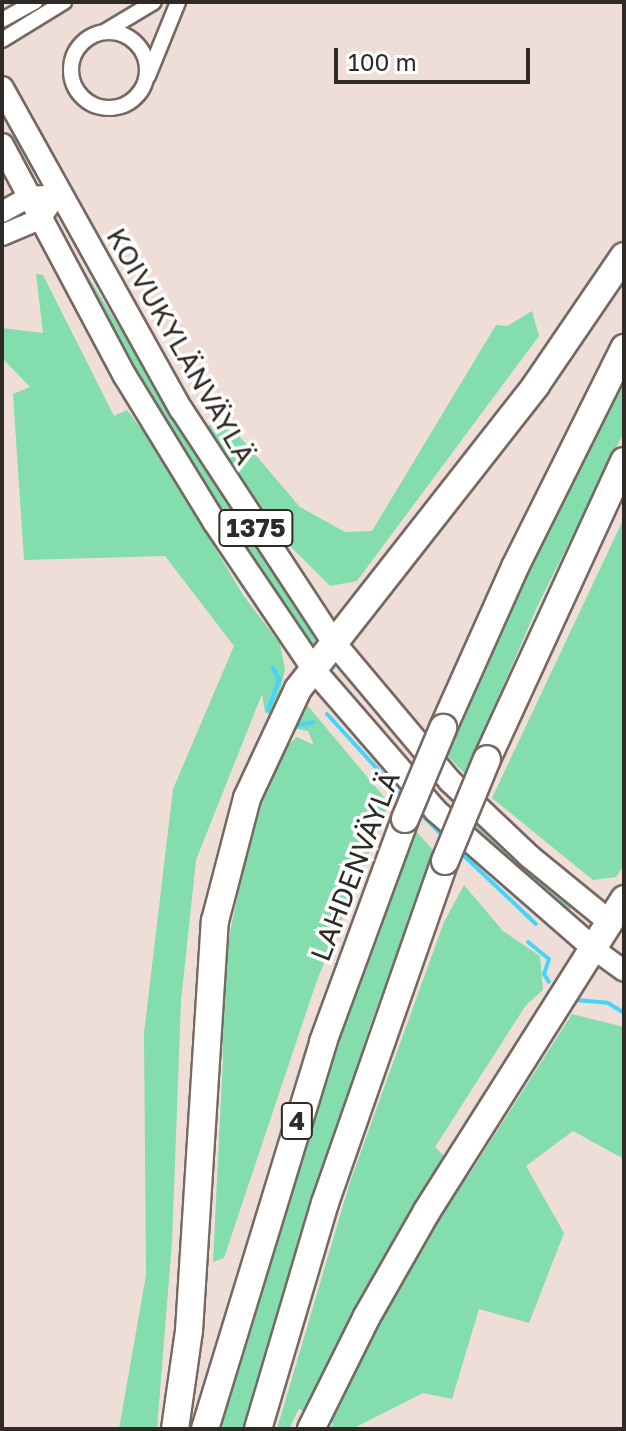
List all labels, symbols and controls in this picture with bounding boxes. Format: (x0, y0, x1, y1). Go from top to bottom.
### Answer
scale bar (338, 32, 534, 82)
text: 100 m (348, 47, 417, 76)
street label: KOIVUKYLÄNVÄYLÄ (100, 222, 262, 470)
road number: 1375 (218, 506, 294, 550)
street label: LAHDENVÄYLÄ (303, 766, 407, 966)
road number: 4 (279, 1099, 315, 1143)

